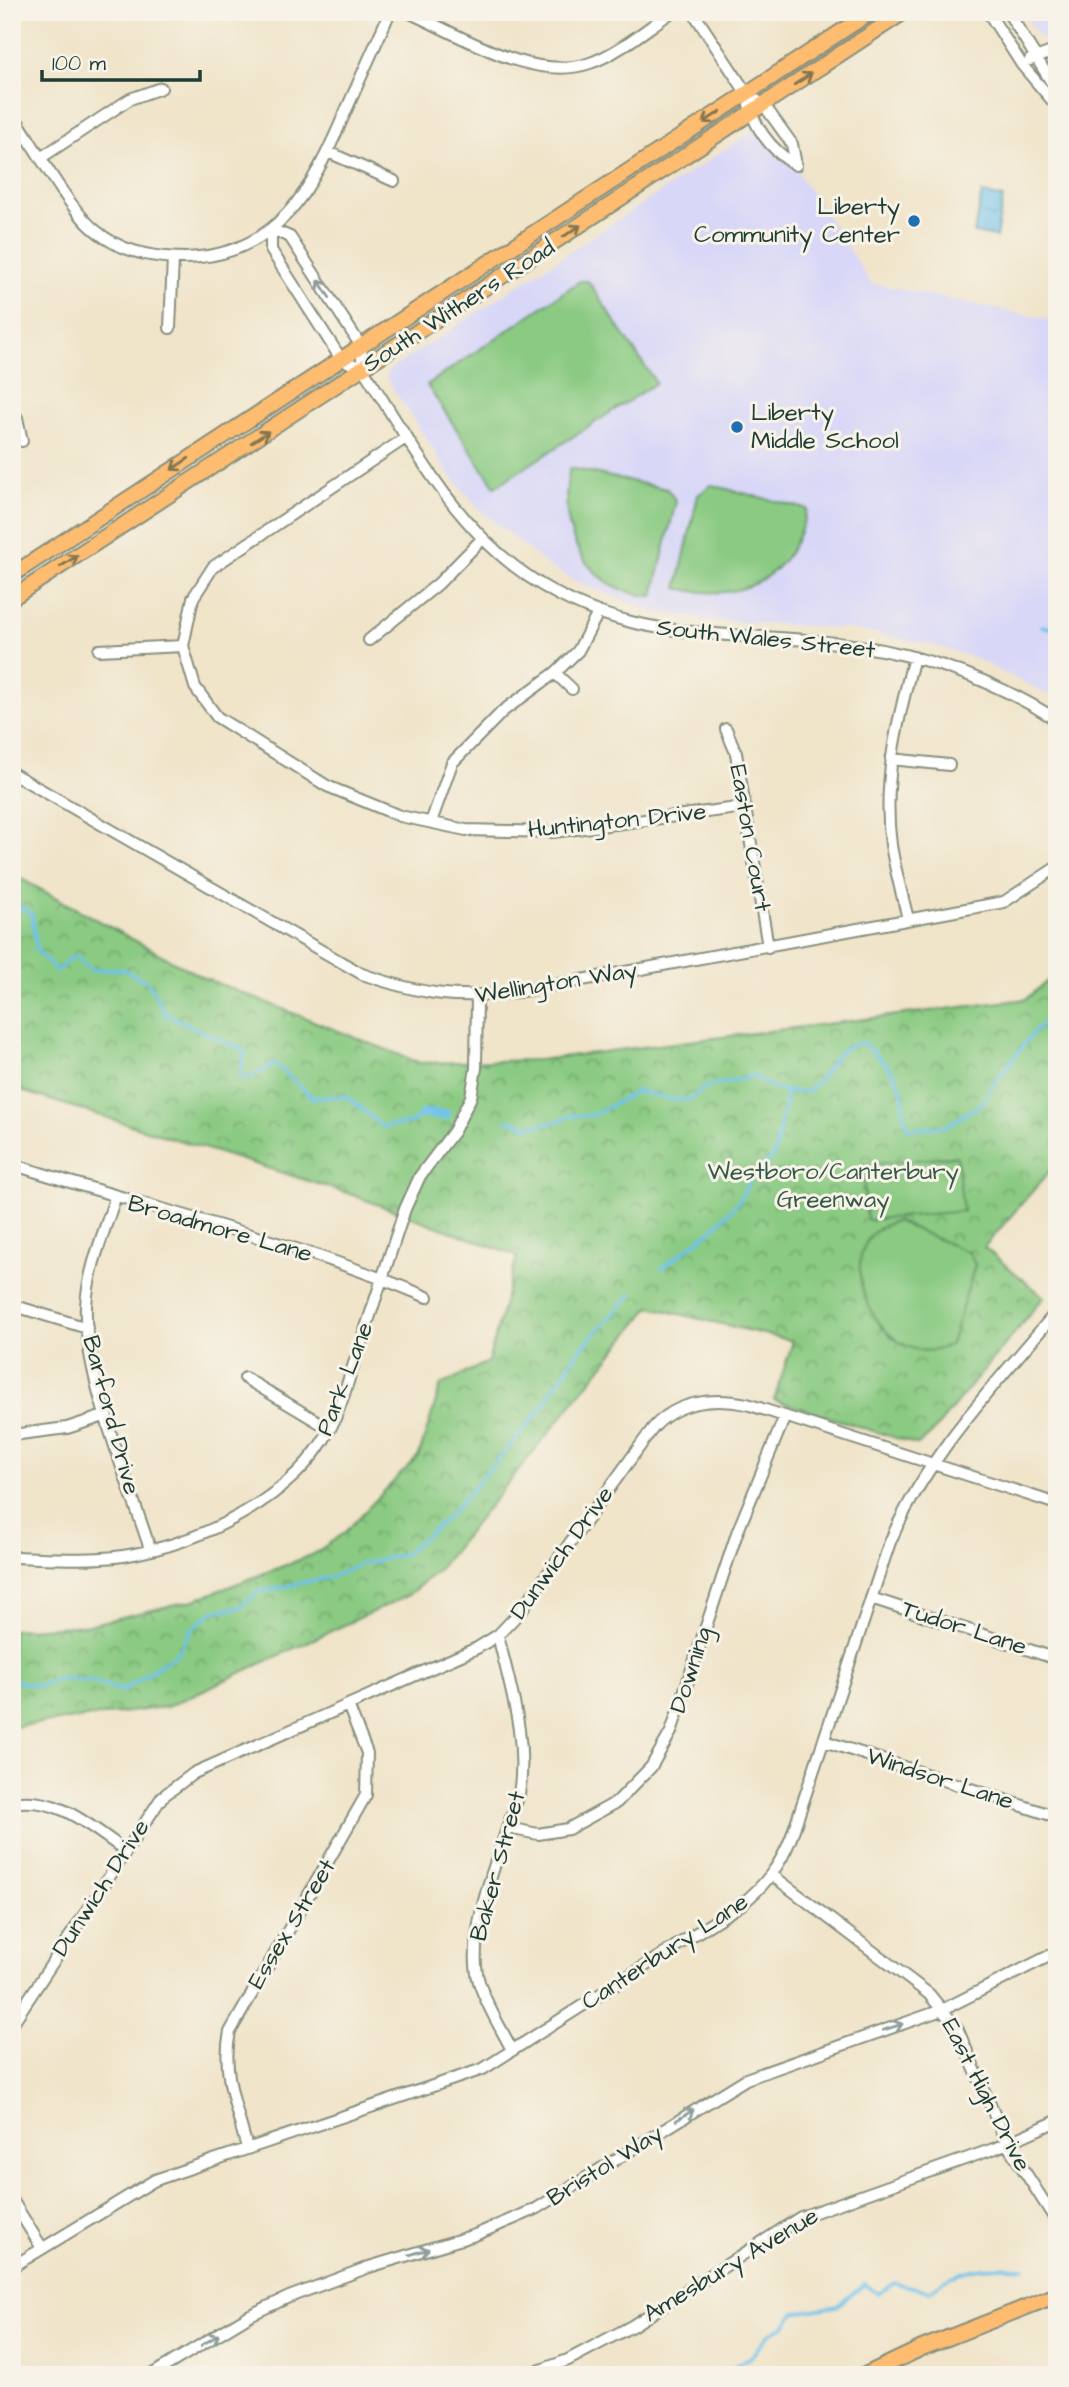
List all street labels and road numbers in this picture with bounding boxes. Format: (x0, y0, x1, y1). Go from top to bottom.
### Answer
street label: South Withers Road (356, 231, 562, 381)
street label: South Wales Street (655, 611, 877, 667)
street label: Easton Court (720, 762, 780, 915)
street label: Huntington Drive (526, 795, 708, 848)
street label: Wellington Way (472, 953, 640, 1014)
street label: Broadmore Lane (124, 1186, 316, 1272)
street label: Park Lane (308, 1317, 382, 1441)
street label: Barford Drive (73, 1332, 149, 1498)
street label: Dunwich Drive (502, 1479, 622, 1627)
street label: Tudor Lane (897, 1592, 1031, 1664)
street label: Downing (661, 1623, 722, 1718)
street label: Windsor Lane (862, 1739, 1018, 1819)
street label: Baker Street (462, 1787, 534, 1945)
street label: Dunwich Drive (44, 1813, 158, 1963)
street label: Essex Street (240, 1852, 344, 1995)
street label: Canterbury Lane (575, 1885, 756, 2020)
street label: East High Drive (932, 2013, 1039, 2178)
street label: Bristol Way (541, 2117, 670, 2216)
street label: Amesbury Avenue (637, 2199, 825, 2332)

